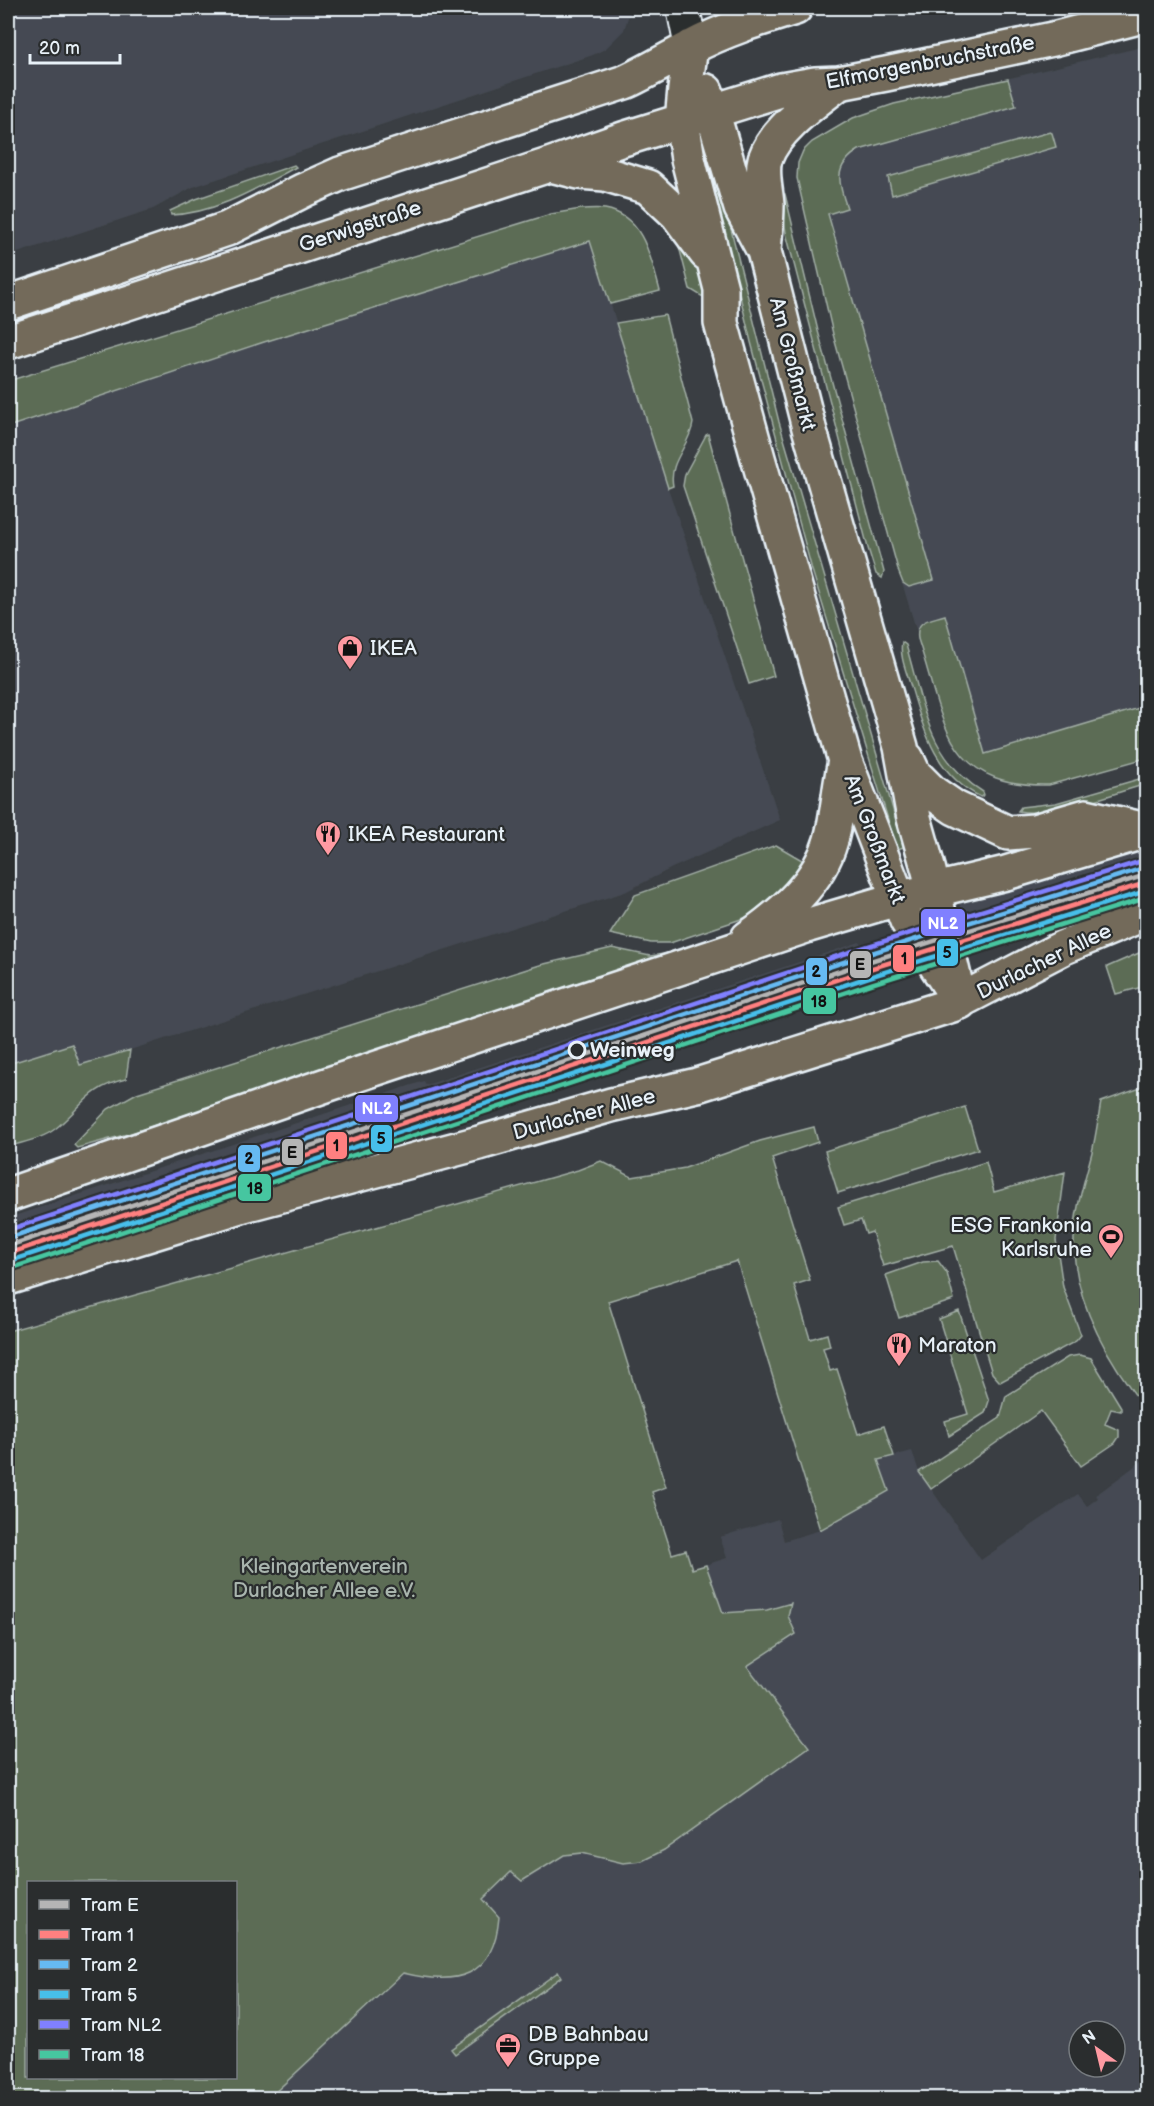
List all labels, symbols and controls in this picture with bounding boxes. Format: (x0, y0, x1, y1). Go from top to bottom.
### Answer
scale bar (30, 27, 120, 65)
street label: Elfmorgenbruchstraße (824, 30, 1037, 95)
text: 20 m (39, 38, 80, 59)
street label: Gerwigstraße (296, 195, 424, 258)
street label: Am Großmarkt (764, 295, 821, 434)
shop icon: IKEA (335, 633, 365, 671)
place label: IKEA (370, 636, 417, 661)
street label: Am Großmarkt (838, 771, 911, 908)
restaurant icon: IKEA Restaurant (313, 819, 343, 857)
place label: IKEA Restaurant (348, 822, 505, 847)
line badge: NL2 (920, 908, 966, 937)
text: NL2 (928, 915, 959, 934)
street label: Durlacher Allee (973, 918, 1116, 1005)
line badge: 5 (936, 938, 959, 967)
line badge: 1 (892, 944, 915, 973)
text: 5 (942, 944, 952, 963)
line badge: E (849, 950, 872, 979)
text: 1 (901, 950, 907, 969)
text: E (855, 956, 865, 975)
line badge: 2 (805, 957, 828, 986)
text: 2 (811, 963, 821, 982)
line badge: 18 (802, 987, 837, 1015)
text: 18 (811, 993, 827, 1012)
place label: Weinweg (590, 1038, 675, 1063)
marker: Weinweg (568, 1041, 586, 1059)
street label: Durlacher Allee (510, 1083, 658, 1146)
line badge: NL2 (354, 1094, 399, 1123)
text: NL2 (362, 1100, 393, 1119)
line badge: 5 (370, 1124, 393, 1153)
text: 5 (376, 1130, 386, 1149)
line badge: 1 (325, 1131, 348, 1160)
text: 1 (333, 1137, 339, 1156)
line badge: E (281, 1138, 304, 1166)
line badge: 2 (237, 1144, 261, 1173)
text: E (287, 1144, 297, 1163)
text: 2 (244, 1150, 254, 1169)
line badge: 18 (237, 1173, 272, 1202)
text: 18 (247, 1180, 263, 1199)
place label: ESG Frankonia Karlsruhe (950, 1213, 1092, 1262)
sports icon: ESG Frankonia Karlsruhe (1096, 1222, 1126, 1260)
restaurant icon: Maraton (884, 1330, 914, 1368)
place label: Maraton (918, 1333, 997, 1358)
park label: Kleingartenverein Durlacher Allee e.V. (233, 1554, 415, 1603)
legend (27, 1881, 237, 2079)
text: Tram E (81, 1895, 139, 1916)
text: Tram 1 (81, 1925, 134, 1946)
text: Tram 2 (81, 1955, 138, 1976)
text: Tram 5 (81, 1985, 137, 2006)
text: Tram NL2 (81, 2015, 162, 2036)
north arrow (1067, 2019, 1127, 2079)
place label: DB Bahnbau Gruppe (528, 2022, 649, 2071)
text: N (1079, 2027, 1100, 2049)
office icon: DB Bahnbau Gruppe (493, 2031, 523, 2069)
text: Tram 18 (81, 2045, 144, 2066)

